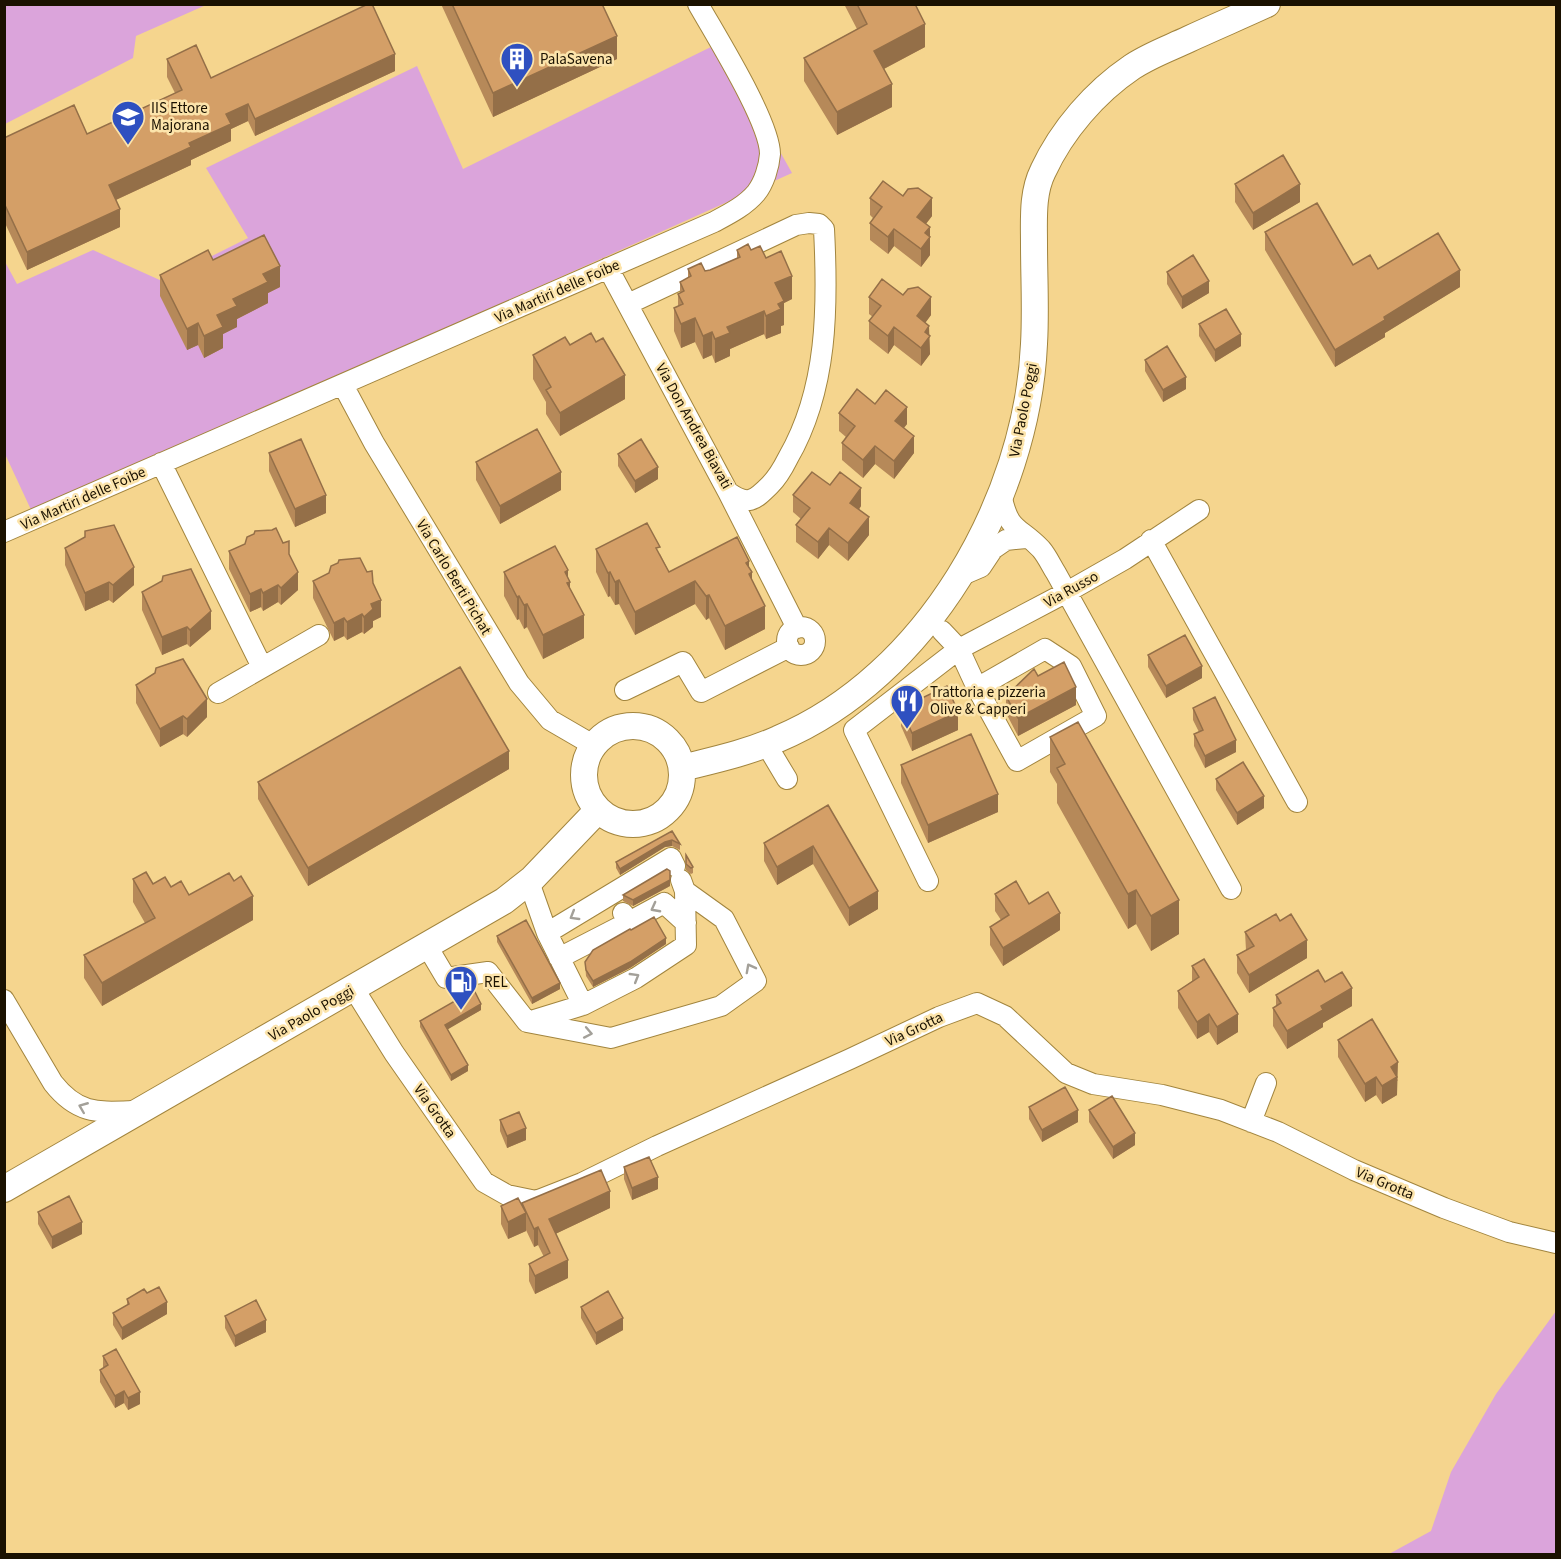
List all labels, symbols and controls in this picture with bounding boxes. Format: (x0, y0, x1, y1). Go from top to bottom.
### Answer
building icon: PalaSavena (499, 41, 535, 88)
place label: PalaSavena (540, 49, 613, 70)
place label: IIS Ettore Majorana (151, 98, 209, 136)
school or university icon: IIS Ettore Majorana (110, 99, 146, 146)
street label: Via Martiri delle Foibe (491, 254, 623, 328)
street label: Via Don Andrea Biavati (650, 360, 737, 493)
street label: Via Paolo Poggi (1004, 361, 1043, 459)
street label: Via Martiri delle Foibe (17, 461, 149, 535)
street label: Via Carlo Berti Pichat (411, 516, 496, 639)
street label: Via Russo (1040, 566, 1102, 613)
place label: Trattoria e pizzeria Olive & Capperi (930, 682, 1046, 720)
restaurant icon: Trattoria e pizzeria Olive & Capperi (889, 683, 925, 730)
one-way arrow (650, 901, 661, 912)
one-way arrow (570, 909, 580, 921)
fuel station icon: REL (443, 964, 479, 1011)
one-way arrow (746, 964, 757, 975)
place label: REL (484, 972, 508, 993)
one-way arrow (629, 973, 639, 985)
street label: Via Paolo Poggi (265, 980, 358, 1046)
street label: Via Grotta (882, 1007, 946, 1052)
one-way arrow (583, 1026, 593, 1039)
street label: Via Grotta (408, 1080, 461, 1142)
one-way arrow (78, 1102, 88, 1115)
street label: Via Grotta (1353, 1162, 1417, 1205)

